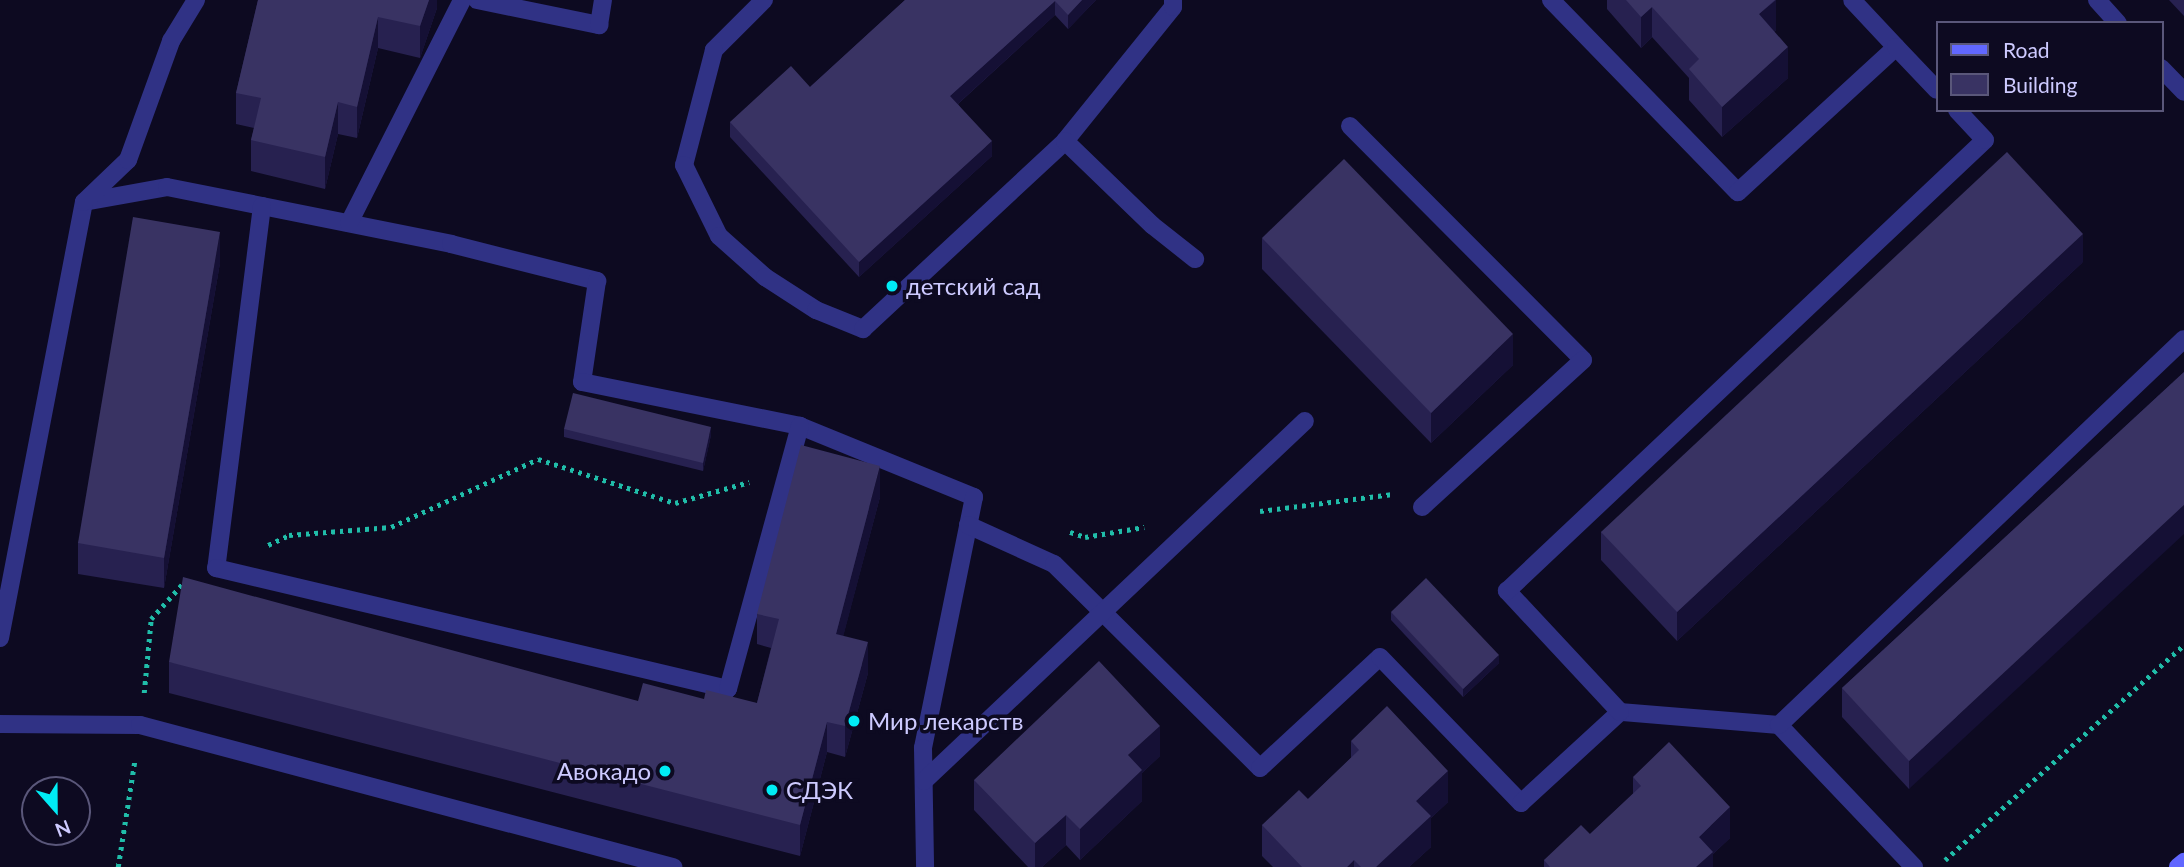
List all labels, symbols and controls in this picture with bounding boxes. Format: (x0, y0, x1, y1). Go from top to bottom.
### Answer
legend (1936, 21, 2163, 112)
text: Road (2003, 37, 2050, 62)
text: Building (2003, 72, 2078, 97)
place label: детский сад (906, 272, 1041, 300)
marker: детский сад (884, 278, 900, 294)
place label: Мир лекарств (868, 707, 1024, 735)
marker: Мир лекарств (846, 713, 862, 729)
place label: Авокадо (557, 757, 651, 785)
marker: Авокадо (657, 763, 673, 779)
north arrow (21, 776, 91, 846)
place label: СДЭК (786, 776, 853, 804)
marker: СДЭК (764, 782, 780, 798)
text: N (52, 816, 74, 843)

